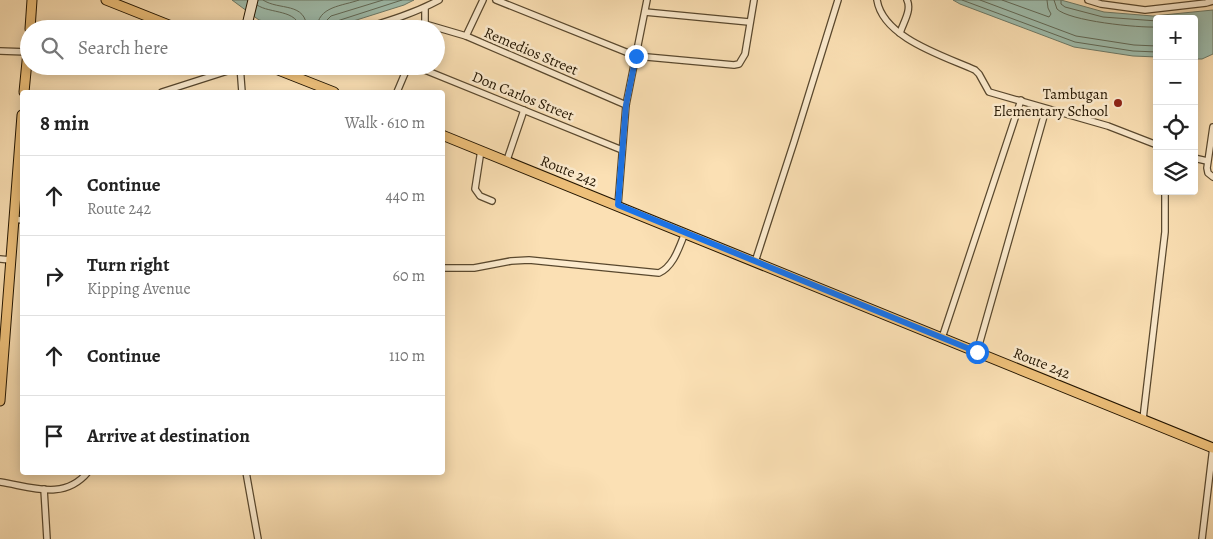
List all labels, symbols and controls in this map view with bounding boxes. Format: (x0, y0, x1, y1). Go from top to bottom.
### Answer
map controls (1153, 15, 1198, 195)
button: + (1153, 15, 1198, 60)
search box (20, 20, 445, 75)
street label: Remedios Street (481, 22, 581, 80)
icon: search (38, 34, 66, 62)
text: Search here (78, 35, 168, 61)
route end (625, 45, 648, 68)
button: − (1153, 60, 1198, 105)
street label: Don Carlos Street (469, 66, 577, 126)
place label: Tambugan Elementary School (993, 84, 1108, 121)
marker: Tambugan Elementary School (1112, 97, 1124, 109)
button: locate (1153, 105, 1198, 150)
text: 8 min (40, 109, 89, 137)
text: Walk · 610 m (345, 112, 425, 134)
street label: Route 242 (537, 150, 601, 192)
button: layers (1153, 150, 1198, 195)
text: Continue (87, 172, 161, 198)
icon: ahead (40, 182, 68, 210)
text: 440 m (385, 185, 425, 207)
text: Route 242 (87, 198, 151, 220)
text: Turn right (87, 252, 169, 278)
icon: right (40, 262, 68, 290)
text: 60 m (393, 265, 425, 287)
text: Kipping Avenue (87, 278, 191, 300)
route start (966, 341, 989, 364)
icon: ahead (40, 342, 68, 370)
street label: Route 242 (1010, 342, 1074, 384)
text: Continue (87, 343, 161, 369)
text: 110 m (389, 345, 425, 367)
icon: arrive (40, 422, 68, 450)
text: Arrive at destination (87, 423, 250, 449)

